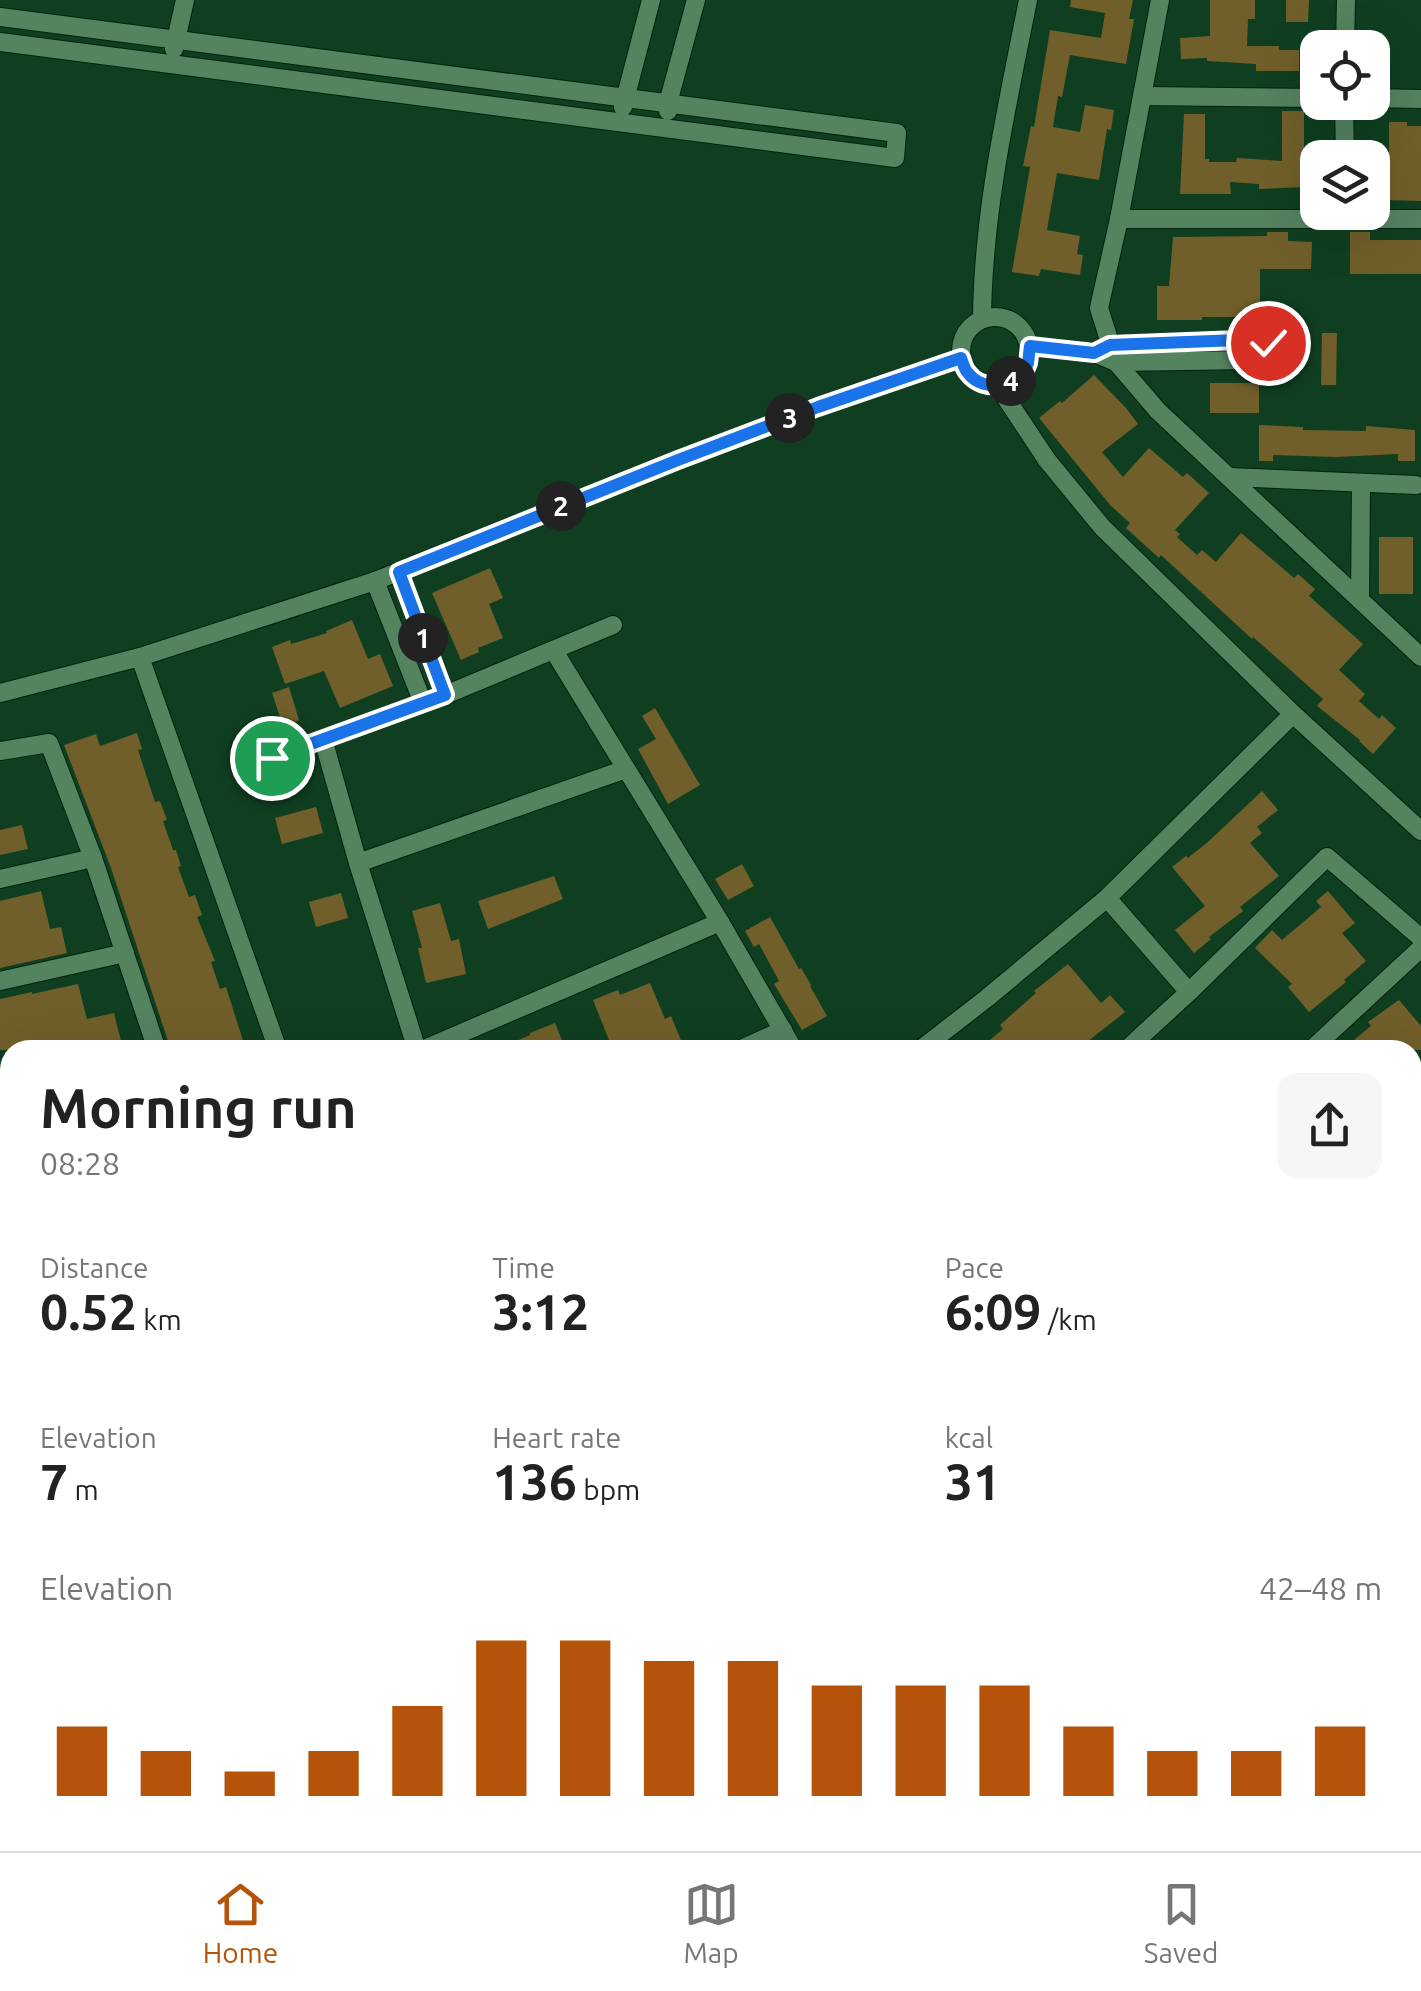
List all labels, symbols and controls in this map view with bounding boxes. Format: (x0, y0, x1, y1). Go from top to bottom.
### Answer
map controls (1300, 30, 1390, 230)
button: locate (1300, 30, 1390, 120)
button: layers (1300, 140, 1390, 230)
pin (1226, 301, 1311, 386)
icon: check (1241, 316, 1296, 371)
pin: 4 (986, 356, 1036, 406)
text: 4 (1003, 365, 1019, 396)
pin: 3 (765, 393, 815, 443)
text: 3 (782, 402, 798, 433)
pin: 2 (536, 481, 586, 531)
text: 2 (553, 490, 569, 521)
pin: 1 (398, 613, 448, 663)
text: 1 (415, 622, 431, 653)
pin (230, 716, 315, 801)
icon: arrive (245, 731, 300, 786)
button: share (1277, 1073, 1382, 1178)
text: Morning run (40, 1077, 357, 1138)
text: 08:28 (40, 1145, 120, 1181)
text: Distance (40, 1252, 148, 1283)
text: Time (492, 1252, 555, 1283)
text: Pace (945, 1252, 1004, 1283)
text: 0.52 (40, 1283, 137, 1339)
text: 3:12 (492, 1283, 589, 1339)
text: 6:09 (945, 1283, 1042, 1339)
text: km (137, 1304, 182, 1335)
text: /km (1042, 1304, 1097, 1335)
text: Elevation (40, 1422, 157, 1453)
text: Heart rate (492, 1422, 621, 1453)
text: kcal (945, 1422, 993, 1453)
text: 7 (40, 1453, 68, 1509)
text: 136 (492, 1453, 577, 1509)
text: 31 (945, 1453, 1001, 1509)
text: m (68, 1474, 99, 1505)
text: bpm (577, 1474, 640, 1505)
text: Elevation (40, 1570, 173, 1606)
text: 42–48 m (1259, 1570, 1382, 1606)
tab: Home (203, 1877, 278, 1968)
tab: Map (683, 1877, 739, 1968)
tab: Saved (1144, 1877, 1218, 1968)

